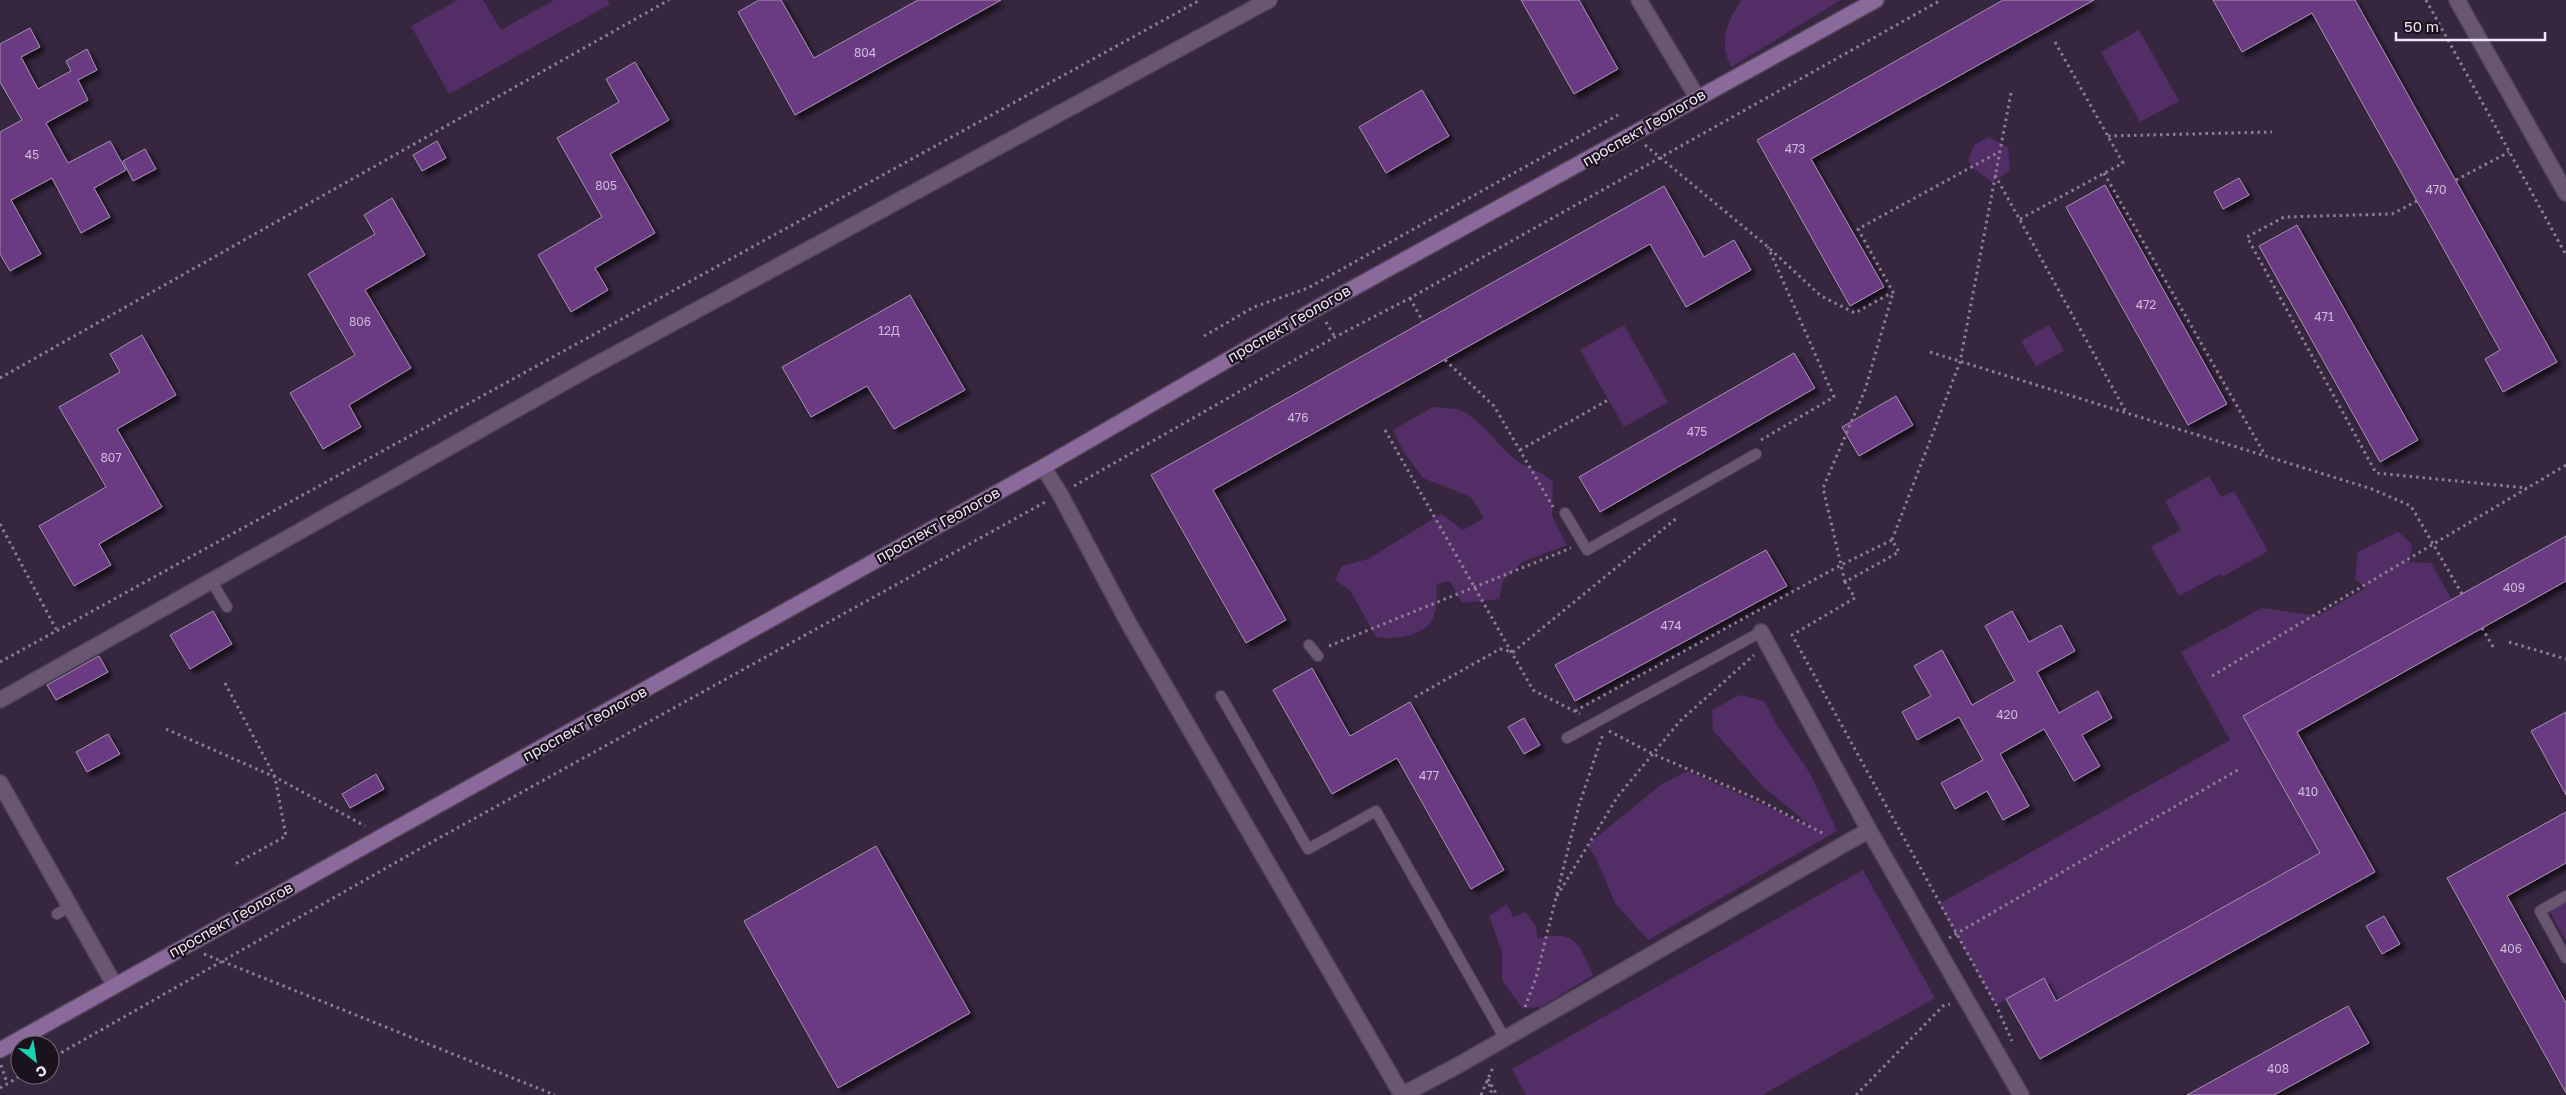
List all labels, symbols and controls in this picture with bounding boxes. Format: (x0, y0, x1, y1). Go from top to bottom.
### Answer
scale bar (2396, 10, 2545, 42)
text: 50 m (2404, 17, 2439, 35)
house number: 804 (854, 45, 876, 60)
street label: проспект Геологов (1579, 85, 1708, 170)
house number: 473 (1785, 141, 1805, 156)
house number: 45 (25, 147, 39, 162)
house number: 805 (595, 178, 617, 193)
house number: 470 (2425, 182, 2447, 197)
street label: проспект Геологов (1224, 281, 1353, 366)
house number: 472 (2136, 297, 2156, 312)
house number: 471 (2314, 309, 2334, 324)
house number: 806 (349, 314, 371, 329)
house number: 12Д (878, 323, 900, 338)
house number: 476 (1288, 410, 1308, 425)
house number: 475 (1687, 424, 1707, 439)
house number: 807 (100, 450, 122, 465)
street label: проспект Геологов (872, 483, 1003, 566)
house number: 409 (2503, 580, 2525, 595)
house number: 474 (1660, 618, 1682, 633)
street label: проспект Геологов (519, 682, 650, 765)
house number: 420 (1996, 707, 2018, 722)
house number: 477 (1419, 768, 1439, 783)
house number: 410 (2298, 784, 2318, 799)
street label: проспект Геологов (165, 878, 296, 961)
house number: 406 (2500, 941, 2522, 956)
north arrow (10, 1035, 60, 1085)
house number: 408 (2267, 1061, 2289, 1076)
text: С (33, 1062, 50, 1082)

